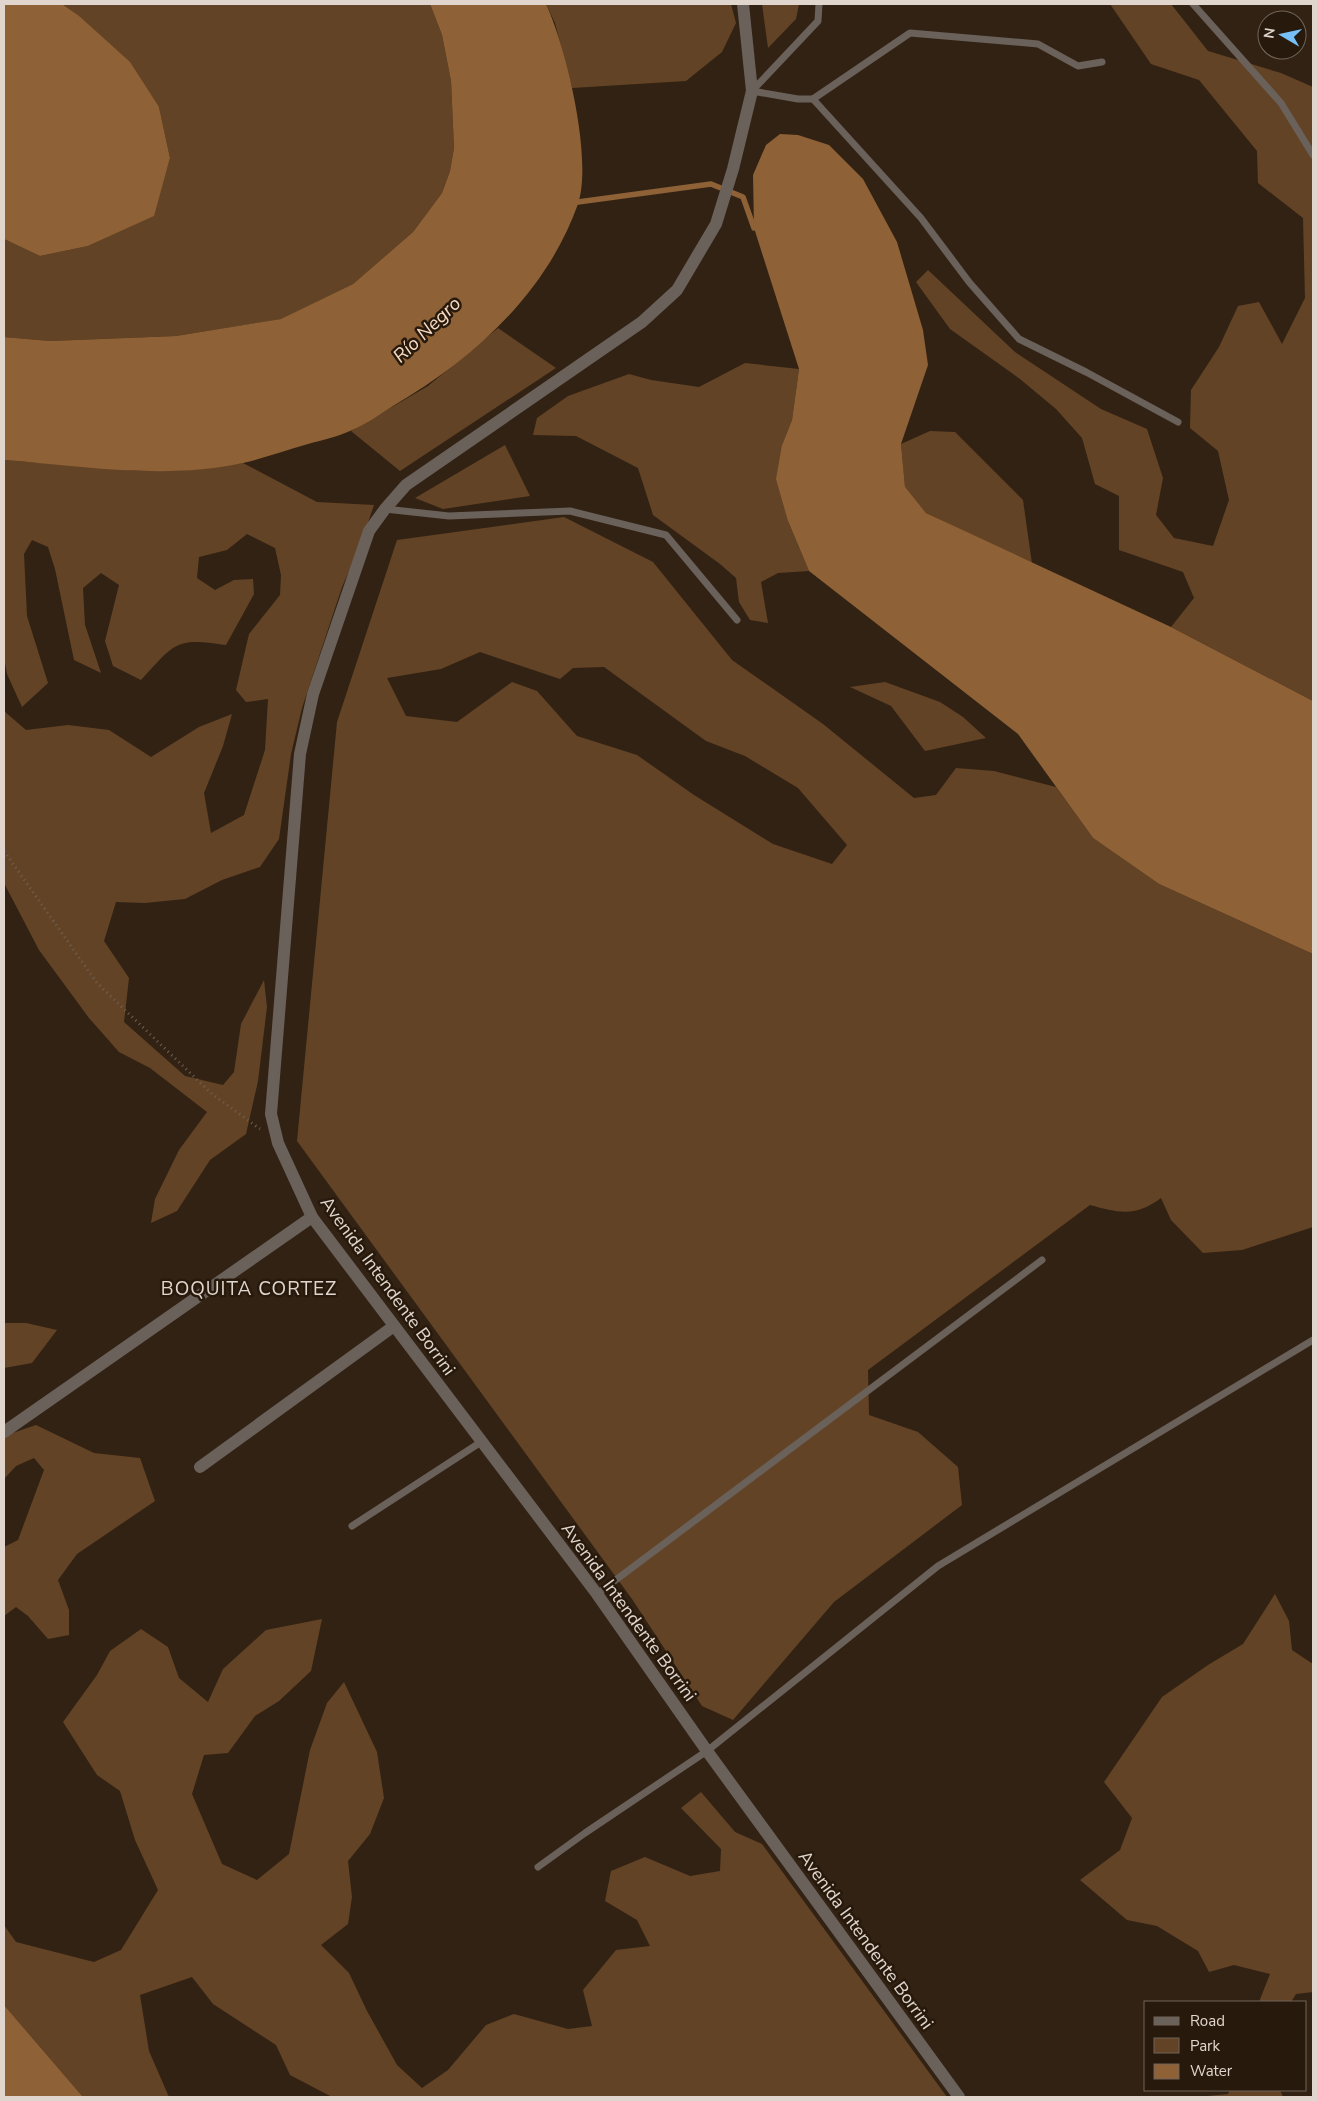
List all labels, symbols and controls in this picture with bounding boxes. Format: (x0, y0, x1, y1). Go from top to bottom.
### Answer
north arrow (1257, 10, 1307, 60)
text: N (1259, 26, 1280, 40)
water label: Río Negro (387, 291, 467, 369)
street label: Avenida Intendente Borrini (315, 1192, 461, 1380)
district label: BOQUITA CORTEZ (161, 1276, 337, 1302)
street label: Avenida Intendente Borrini (556, 1518, 702, 1706)
street label: Avenida Intendente Borrini (793, 1846, 939, 2034)
legend (1144, 2001, 1307, 2091)
text: Road (1190, 2011, 1225, 2031)
text: Park (1190, 2036, 1220, 2056)
text: Water (1190, 2061, 1233, 2081)

